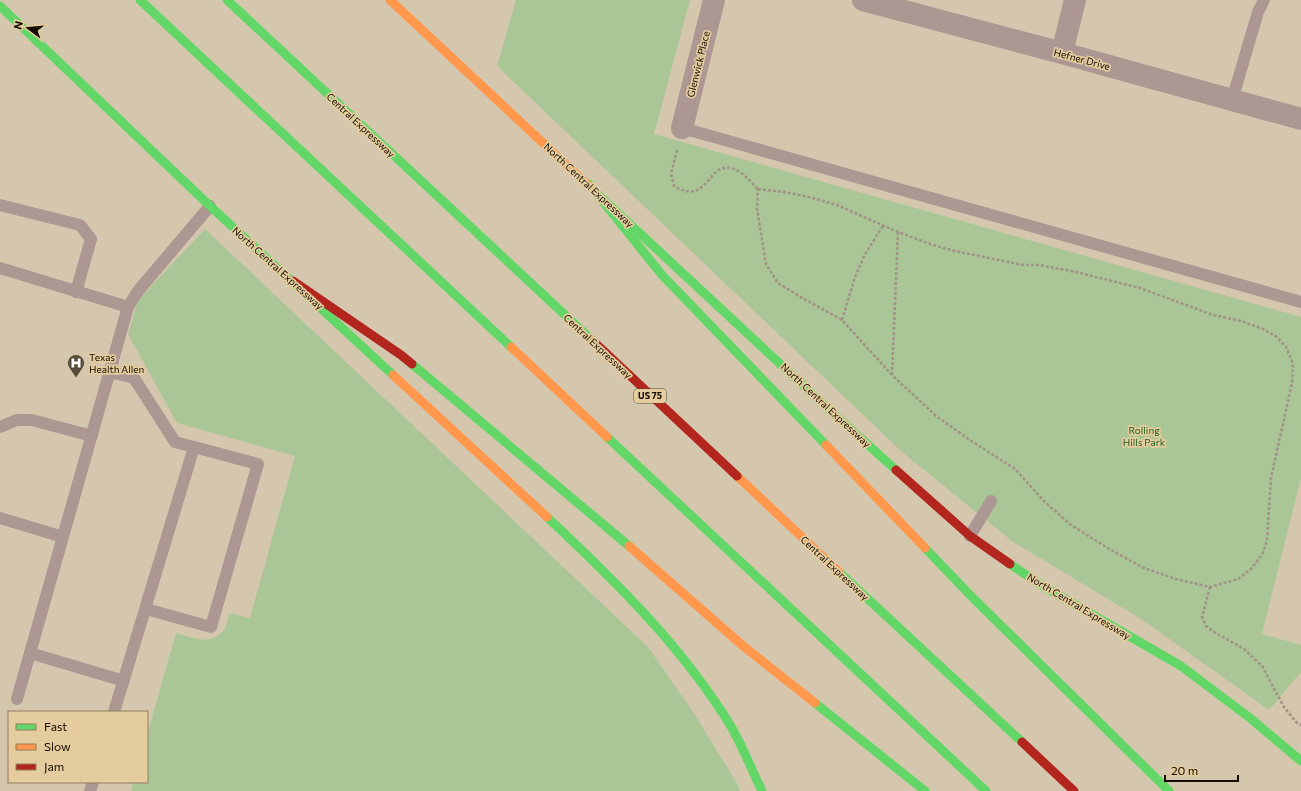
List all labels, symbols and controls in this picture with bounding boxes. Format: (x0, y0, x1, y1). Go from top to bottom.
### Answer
north arrow (8, 8, 48, 48)
text: N (11, 19, 25, 31)
street label: Glenwick Place (684, 30, 712, 98)
street label: Hefner Drive (1053, 46, 1111, 72)
street label: Central Expressway (324, 90, 398, 160)
street label: North Central Expressway (542, 140, 636, 230)
street label: North Central Expressway (230, 224, 326, 312)
street label: Central Expressway (561, 311, 635, 381)
place label: Texas Health Allen (89, 351, 144, 375)
hospital icon: Texas Health Allen (66, 353, 86, 378)
street label: North Central Expressway (779, 360, 873, 450)
road number: US 75 (634, 389, 666, 403)
park label: Rolling Hills Park (1123, 424, 1166, 448)
street label: Central Expressway (798, 533, 872, 603)
street label: North Central Expressway (1025, 570, 1133, 642)
legend (8, 711, 148, 783)
text: Fast (44, 719, 67, 733)
text: Slow (44, 739, 71, 753)
scale bar (1165, 757, 1238, 783)
text: Jam (44, 759, 64, 774)
text: 20 m (1171, 763, 1198, 777)

